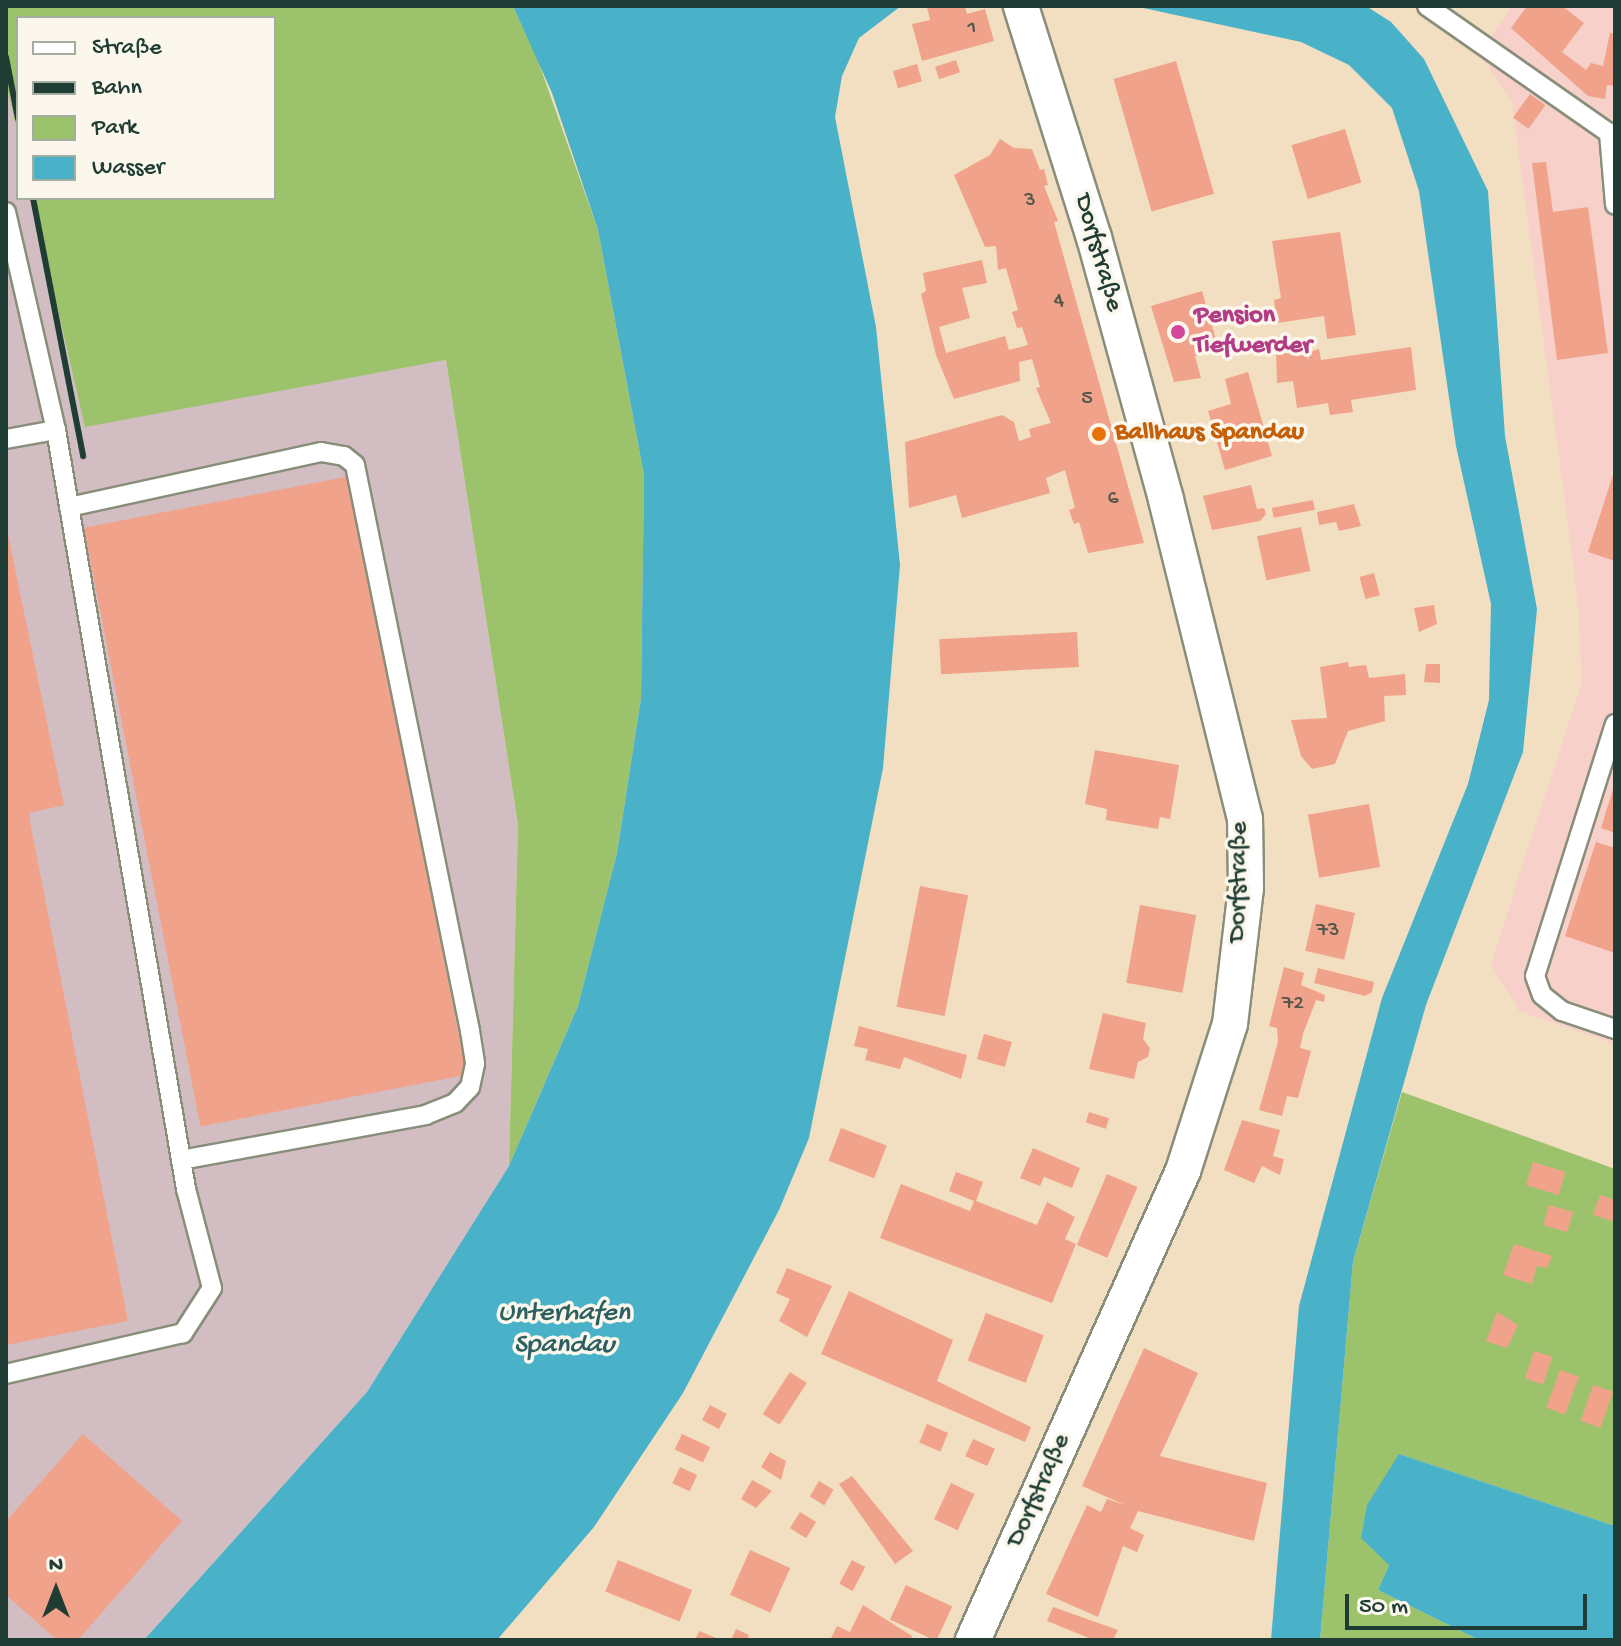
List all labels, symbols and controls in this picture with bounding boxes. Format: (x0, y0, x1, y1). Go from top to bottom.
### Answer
legend (16, 16, 276, 200)
house number: 1 (968, 16, 976, 42)
text: Straße (92, 34, 162, 63)
text: Bahn (92, 74, 142, 103)
text: Park (92, 114, 138, 143)
text: Wasser (92, 154, 164, 183)
house number: 3 (1024, 189, 1036, 215)
street label: Dorfstraße (1065, 191, 1129, 315)
house number: 4 (1054, 289, 1064, 315)
place label: Pension Tiefwerder (1194, 301, 1312, 362)
marker: Pension Tiefwerder (1169, 323, 1187, 341)
house number: 5 (1081, 387, 1093, 413)
place label: Ballhaus Spandau (1115, 418, 1304, 450)
marker: Ballhaus Spandau (1090, 425, 1108, 443)
house number: 6 (1107, 487, 1119, 513)
street label: Dorfstraße (1223, 821, 1257, 943)
house number: 73 (1317, 919, 1339, 945)
house number: 72 (1282, 992, 1304, 1018)
water label: Unterhafen Spandau (498, 1297, 630, 1363)
street label: Dorfstraße (1001, 1430, 1079, 1552)
north arrow (16, 1550, 96, 1630)
text: N (49, 1553, 63, 1579)
scale bar (1349, 1578, 1591, 1628)
text: 50 m (1359, 1593, 1408, 1622)

